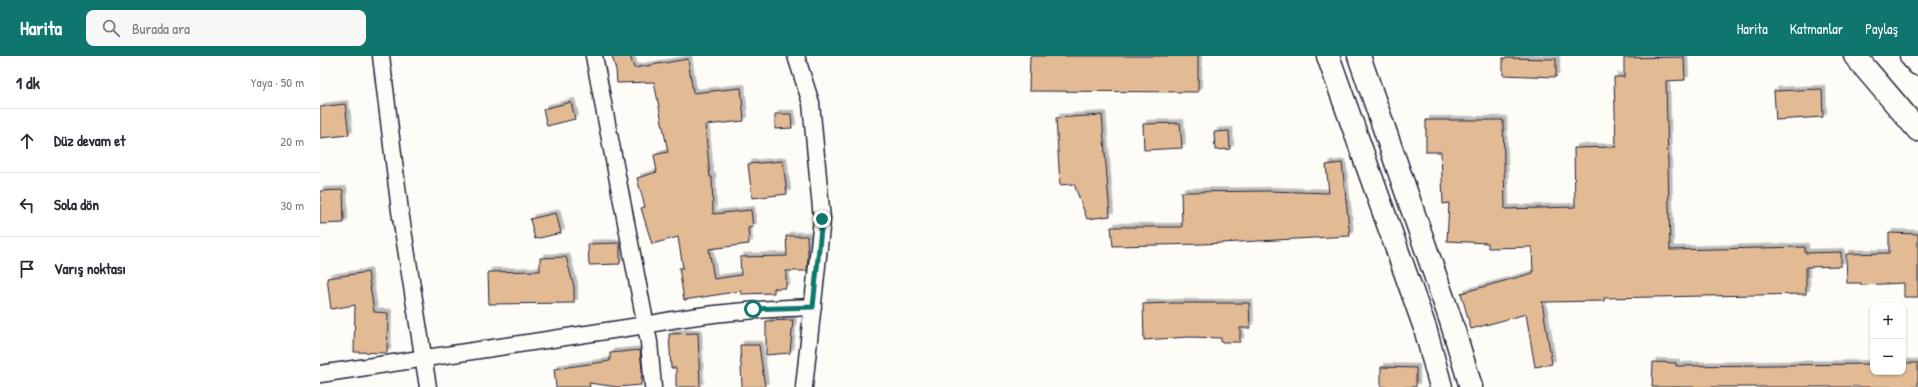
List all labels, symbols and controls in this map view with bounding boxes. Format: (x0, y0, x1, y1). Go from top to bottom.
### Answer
search box (86, 10, 366, 46)
text: Harita (20, 15, 62, 41)
icon: search (100, 17, 122, 39)
text: Burada ara (132, 18, 190, 39)
text: Harita (1737, 19, 1768, 38)
text: Katmanlar (1790, 19, 1843, 38)
text: Paylaş (1865, 19, 1898, 38)
text: 1 dk (16, 71, 40, 94)
text: Yaya · 50 m (251, 73, 304, 91)
icon: ahead (16, 130, 38, 152)
text: Düz devam et (54, 130, 125, 151)
text: 20 m (280, 132, 304, 150)
icon: left (16, 194, 38, 216)
text: Sola dön (54, 194, 99, 215)
text: 30 m (281, 196, 304, 214)
route end (813, 210, 831, 228)
icon: arrive (16, 258, 38, 280)
text: Varış noktası (54, 258, 126, 279)
route start (744, 300, 762, 318)
map controls (1870, 303, 1906, 375)
button: + (1870, 303, 1906, 339)
button: − (1870, 339, 1906, 375)

